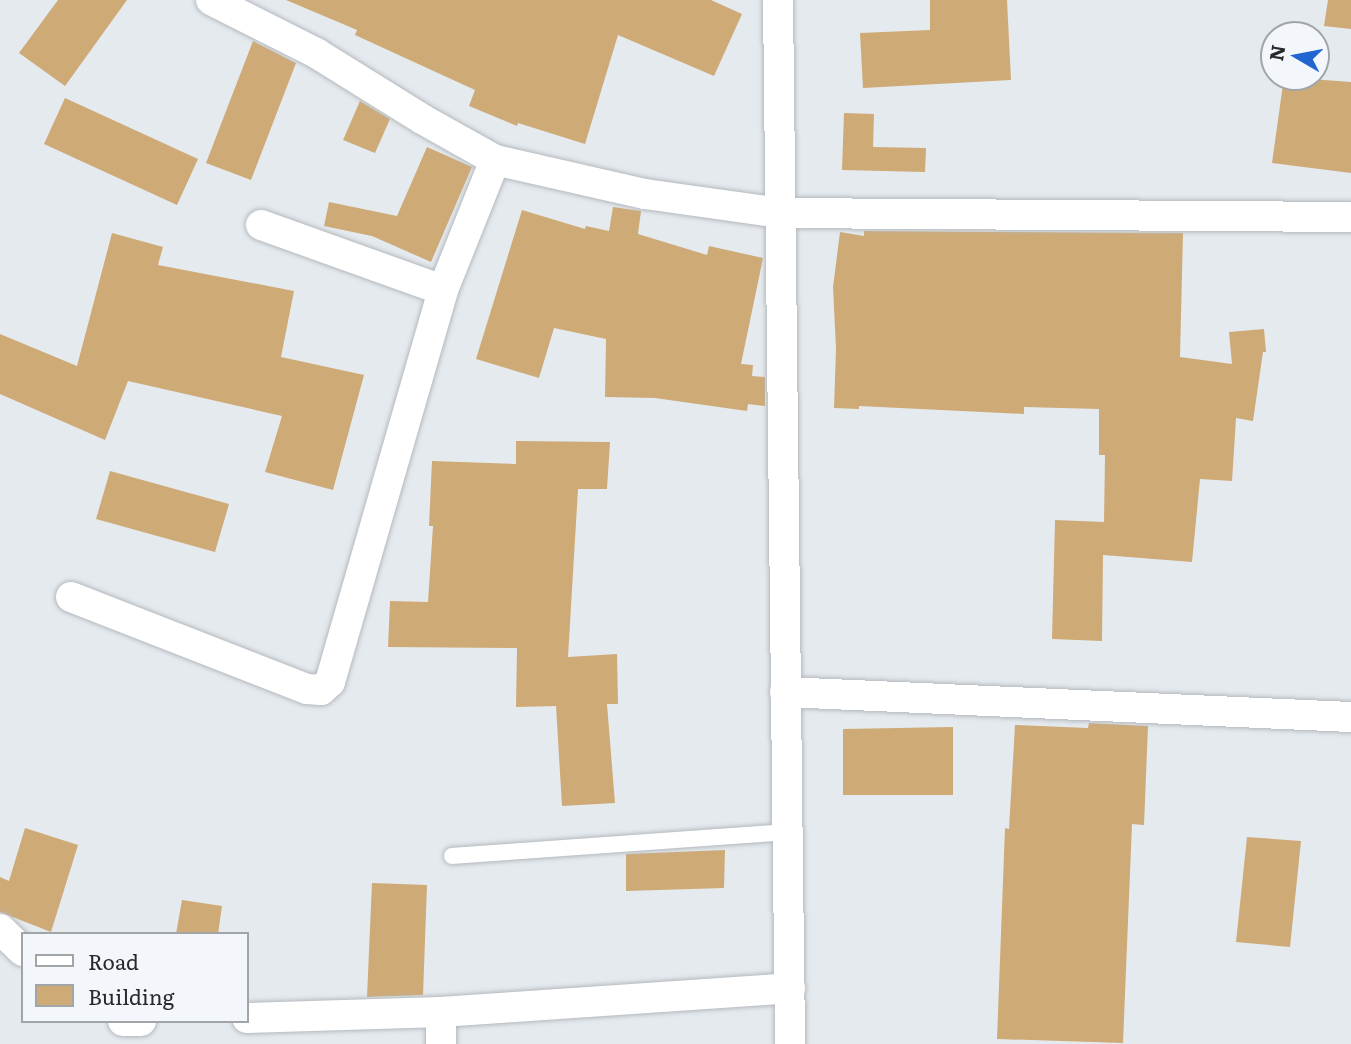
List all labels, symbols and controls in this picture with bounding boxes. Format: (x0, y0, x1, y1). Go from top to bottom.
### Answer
north arrow (1260, 21, 1330, 91)
text: N (1261, 42, 1291, 63)
legend (21, 932, 248, 1023)
text: Road (88, 945, 139, 976)
text: Building (88, 980, 174, 1011)

